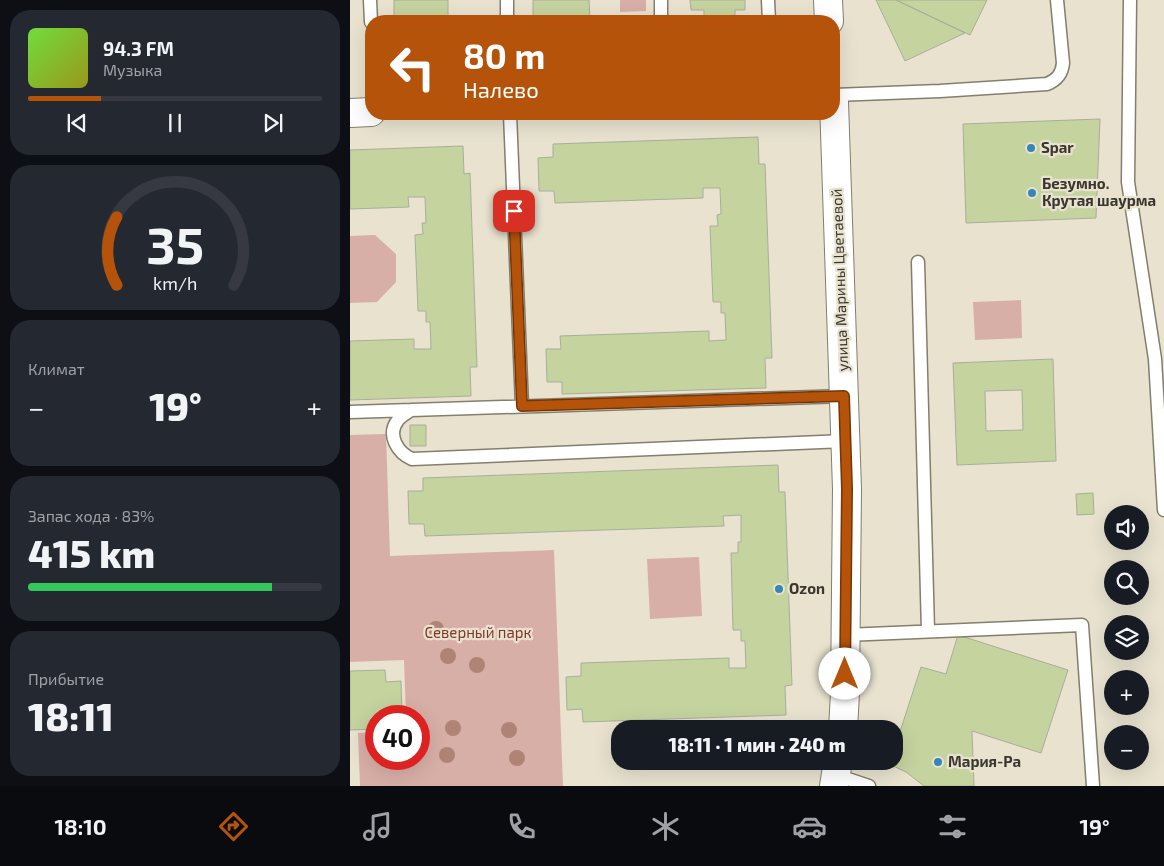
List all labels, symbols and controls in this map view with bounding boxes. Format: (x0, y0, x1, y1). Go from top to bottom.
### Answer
text: 80 m (463, 34, 545, 76)
icon: left (380, 35, 445, 100)
text: 94.3 FM (103, 37, 174, 60)
text: Музыка (103, 60, 162, 79)
text: Налево (463, 76, 539, 102)
icon: previous (63, 109, 91, 137)
icon: pause (161, 109, 189, 137)
icon: next (259, 109, 287, 137)
place label: Spar (1041, 138, 1074, 156)
marker: Spar (1025, 142, 1037, 154)
place label: Безумно. Крутая шаурма (1042, 174, 1156, 209)
marker: Безумно. Крутая шаурма (1026, 187, 1038, 199)
street label: улица Марины Цветаевой (827, 188, 852, 372)
pin (493, 190, 535, 232)
icon: arrive (500, 197, 528, 225)
text: 35 (146, 212, 204, 274)
text: km/h (153, 272, 197, 294)
text: Климат (28, 359, 85, 378)
text: 19° (149, 383, 202, 429)
text: − (28, 390, 44, 424)
text: + (307, 390, 322, 424)
map controls (1104, 505, 1149, 770)
button: sound (1104, 505, 1149, 550)
text: Запас хода · 83% (28, 506, 154, 525)
text: 415 km (28, 530, 155, 576)
button: search (1104, 560, 1149, 605)
place label: Ozon (789, 579, 825, 597)
marker: Ozon (773, 583, 785, 595)
button: layers (1104, 615, 1149, 660)
park label: Северный парк (424, 623, 532, 641)
position arrow (818, 647, 870, 699)
text: Прибытие (28, 669, 104, 688)
button: + (1104, 670, 1149, 715)
text: 18:11 (28, 693, 114, 739)
speed limit sign: 40 (365, 705, 430, 770)
button: − (1104, 725, 1149, 770)
text: 18:11 · 1 мин · 240 m (669, 733, 845, 756)
place label: Мария-Ра (948, 752, 1021, 770)
marker: Мария-Ра (932, 756, 944, 768)
icon: directions (216, 809, 251, 844)
icon: music (360, 809, 395, 844)
icon: phone (504, 809, 539, 844)
icon: climate (648, 809, 683, 844)
icon: car (792, 809, 827, 844)
icon: filters (935, 809, 970, 844)
text: 18:10 (54, 813, 107, 839)
text: 19° (1079, 813, 1109, 839)

